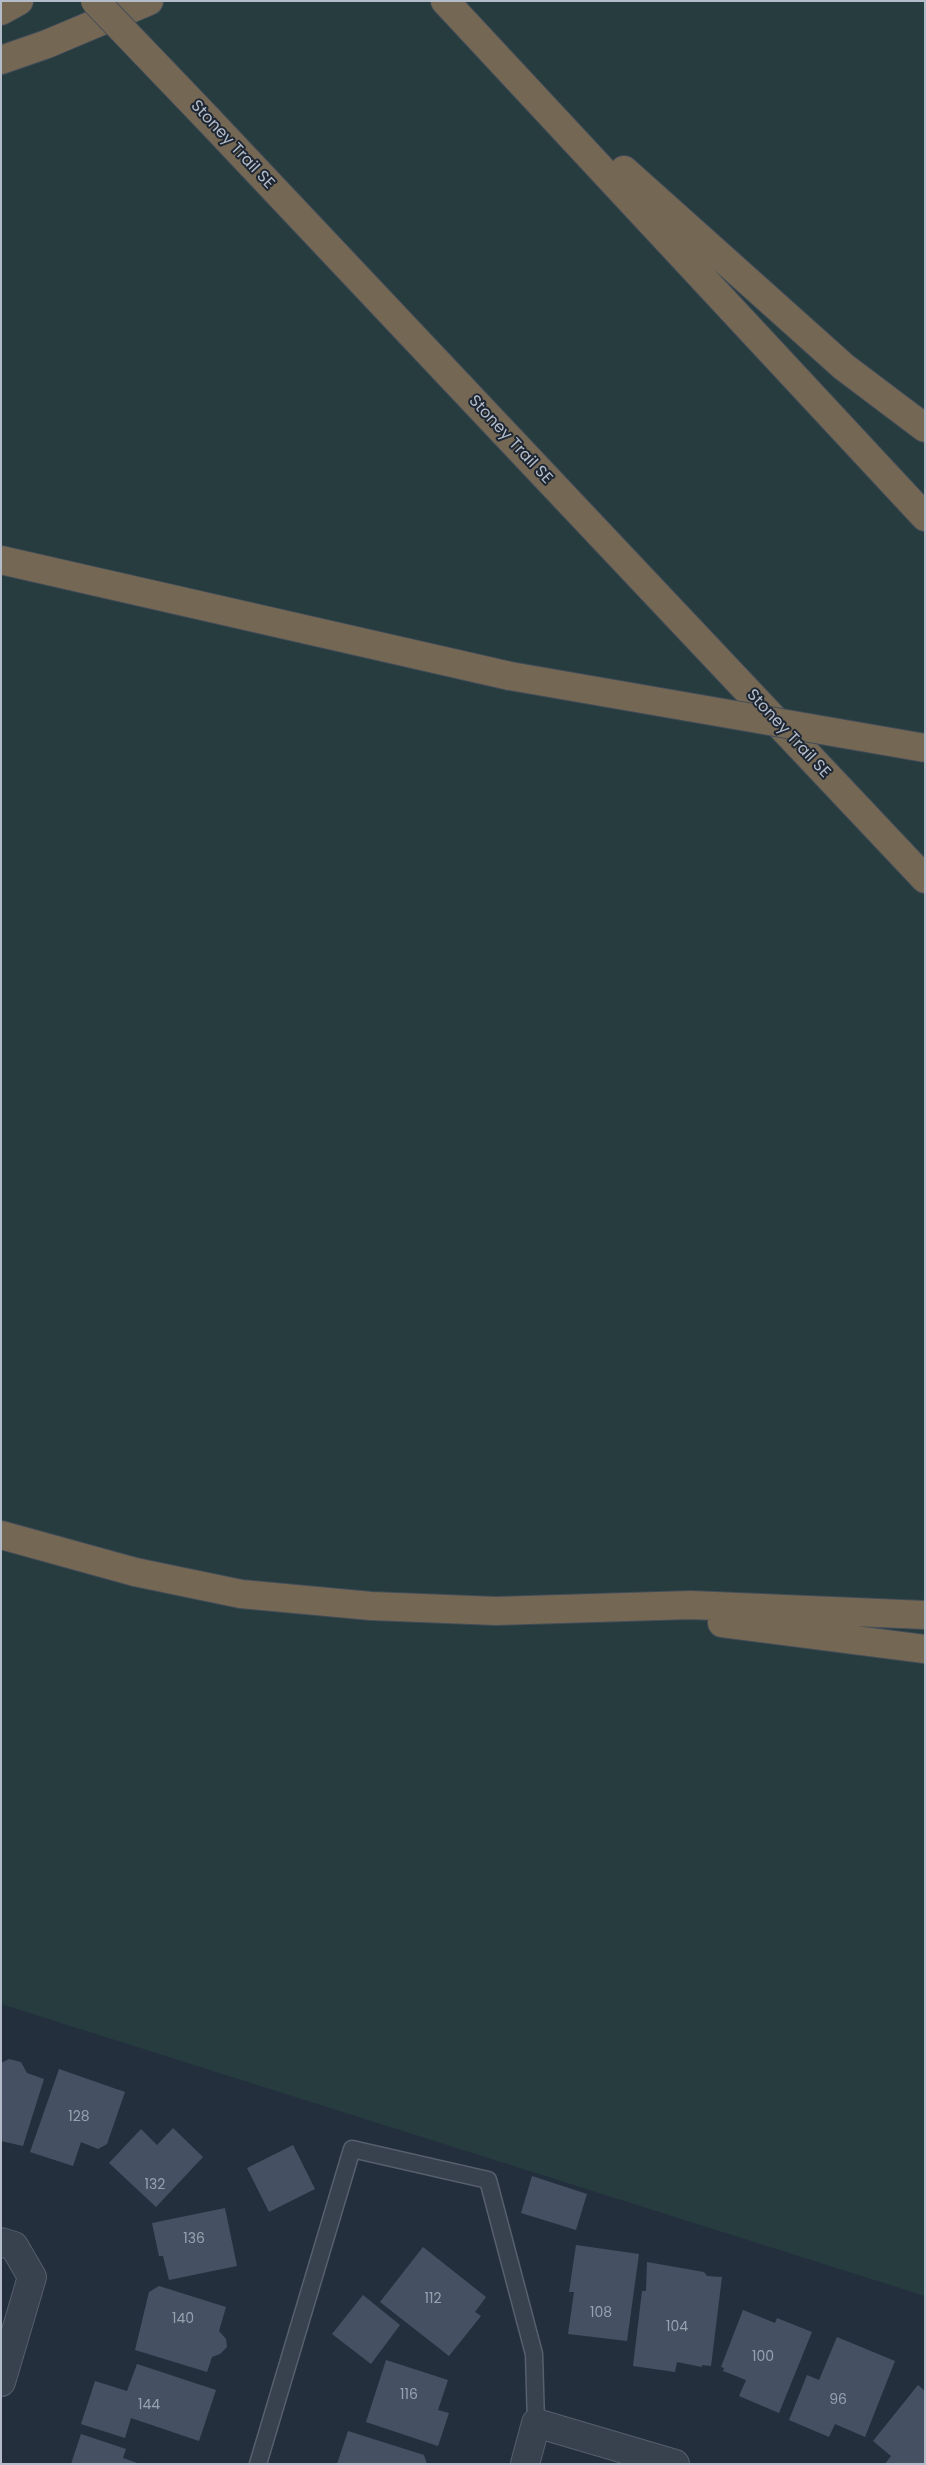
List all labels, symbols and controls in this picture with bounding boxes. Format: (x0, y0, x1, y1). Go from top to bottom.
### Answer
street label: Stoney Trail SE (186, 97, 278, 193)
street label: Stoney Trail SE (464, 392, 556, 488)
street label: Stoney Trail SE (742, 686, 834, 782)
house number: 128 (68, 2109, 90, 2125)
house number: 132 (145, 2177, 165, 2193)
house number: 136 (183, 2231, 205, 2247)
house number: 112 (424, 2291, 442, 2307)
house number: 108 (590, 2305, 612, 2321)
house number: 140 (172, 2311, 194, 2327)
house number: 104 (666, 2319, 688, 2335)
house number: 100 (752, 2349, 774, 2365)
house number: 116 (400, 2387, 418, 2403)
house number: 96 (829, 2392, 847, 2408)
house number: 144 (138, 2397, 160, 2413)

